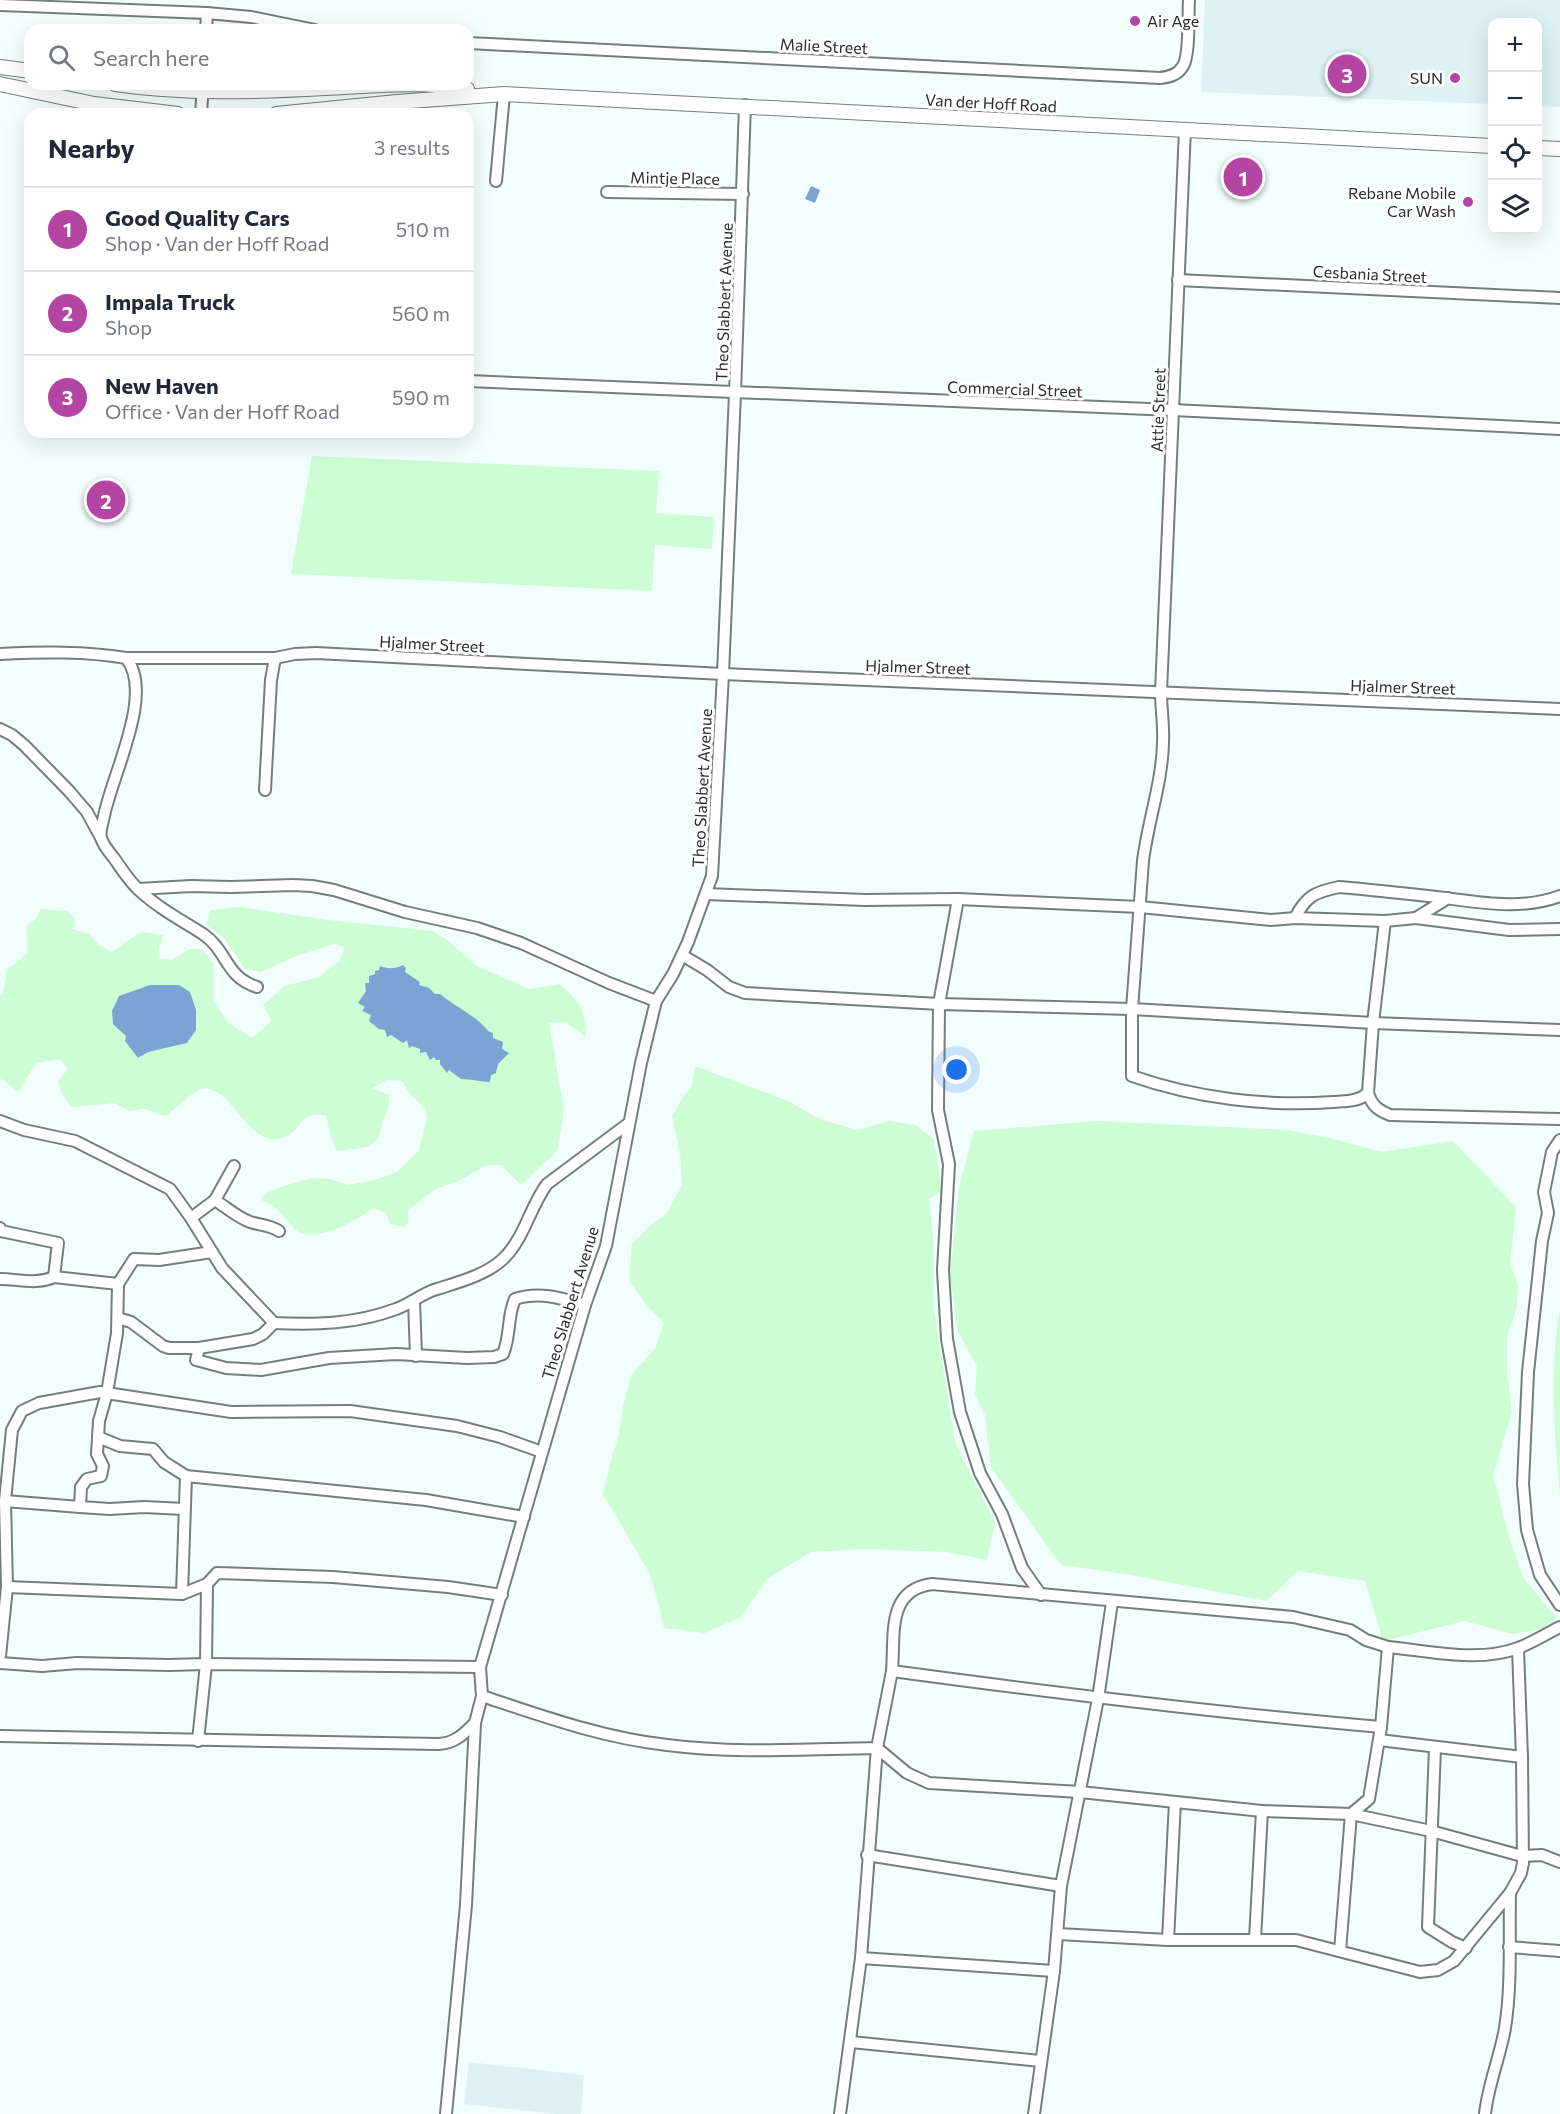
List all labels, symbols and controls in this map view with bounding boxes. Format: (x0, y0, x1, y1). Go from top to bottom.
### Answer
place label: Air Age (1147, 11, 1199, 30)
marker: Air Age (1128, 14, 1142, 28)
map controls (1488, 18, 1542, 234)
button: + (1488, 18, 1542, 72)
search box (24, 24, 474, 90)
street label: Malie Street (779, 34, 869, 57)
icon: search (45, 41, 78, 74)
text: Search here (93, 44, 209, 71)
pin: 3 (1328, 52, 1366, 97)
place label: SUN (1410, 68, 1443, 87)
marker: SUN (1448, 71, 1462, 85)
button: − (1488, 72, 1542, 126)
street label: Van der Hoff Road (925, 90, 1057, 115)
button: locate (1488, 126, 1542, 180)
text: Nearby (48, 132, 135, 163)
text: 3 results (374, 135, 450, 159)
pin: 1 (1224, 154, 1262, 200)
street label: Mintje Place (630, 167, 720, 188)
button: layers (1488, 180, 1542, 234)
place label: Rebane Mobile Car Wash (1348, 183, 1456, 220)
marker: Rebane Mobile Car Wash (1461, 195, 1475, 209)
text: Good Quality Cars (105, 204, 290, 231)
text: 1 (63, 217, 72, 241)
text: 510 m (396, 217, 450, 241)
street label: Theo Slabbert Avenue (711, 222, 736, 382)
text: Shop · Van der Hoff Road (105, 231, 329, 255)
street label: Cesbania Street (1312, 261, 1428, 286)
text: Impala Truck (105, 288, 235, 315)
text: 2 (62, 301, 73, 325)
text: 560 m (392, 301, 450, 325)
text: Shop (105, 315, 152, 339)
street label: Attie Street (1147, 367, 1168, 452)
text: New Haven (105, 372, 219, 399)
street label: Commercial Street (947, 377, 1084, 400)
text: 3 (62, 385, 73, 409)
text: 590 m (392, 385, 450, 409)
text: Office · Van der Hoff Road (105, 399, 340, 423)
pin: 2 (86, 478, 126, 522)
street label: Hjalmer Street (379, 631, 486, 656)
street label: Hjalmer Street (865, 655, 972, 678)
street label: Hjalmer Street (1350, 675, 1457, 698)
street label: Theo Slabbert Avenue (688, 708, 715, 868)
your location (942, 1055, 971, 1084)
street label: Theo Slabbert Avenue (537, 1224, 602, 1382)

